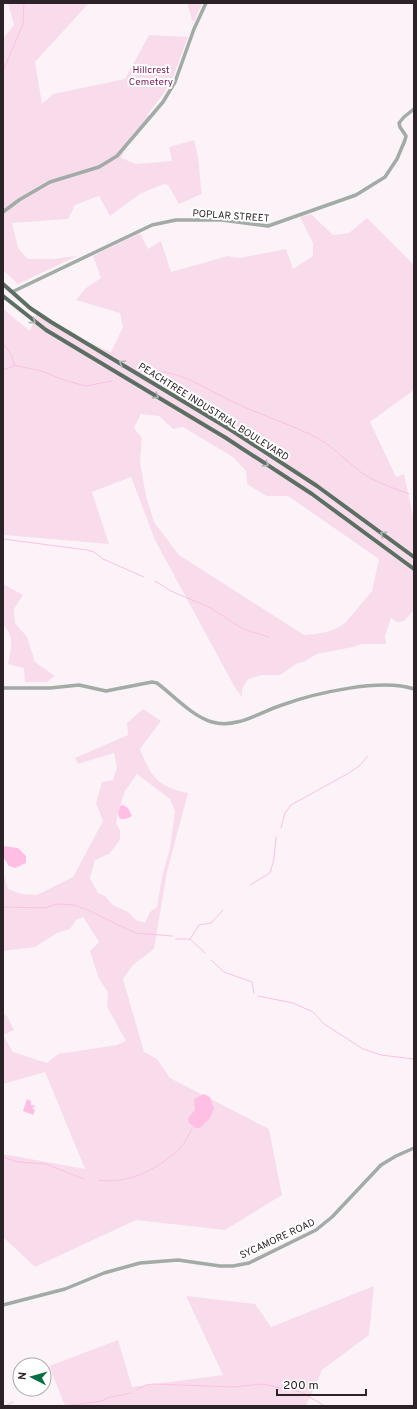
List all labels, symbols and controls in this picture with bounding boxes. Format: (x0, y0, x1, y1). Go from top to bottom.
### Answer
park label: Hillcrest Cemetery (129, 64, 173, 89)
street label: POPLAR STREET (192, 207, 270, 226)
one-way arrow (29, 316, 36, 323)
street label: PEACHTREE INDUSTRIAL BOULEVARD (135, 360, 291, 464)
one-way arrow (119, 361, 126, 368)
one-way arrow (152, 391, 159, 398)
one-way arrow (262, 459, 269, 467)
one-way arrow (380, 531, 387, 538)
street label: SYCAMORE ROAD (238, 1216, 318, 1262)
north arrow (12, 1357, 52, 1397)
text: N (16, 1371, 30, 1381)
scale bar (277, 1371, 366, 1397)
text: 200 m (283, 1378, 319, 1394)

